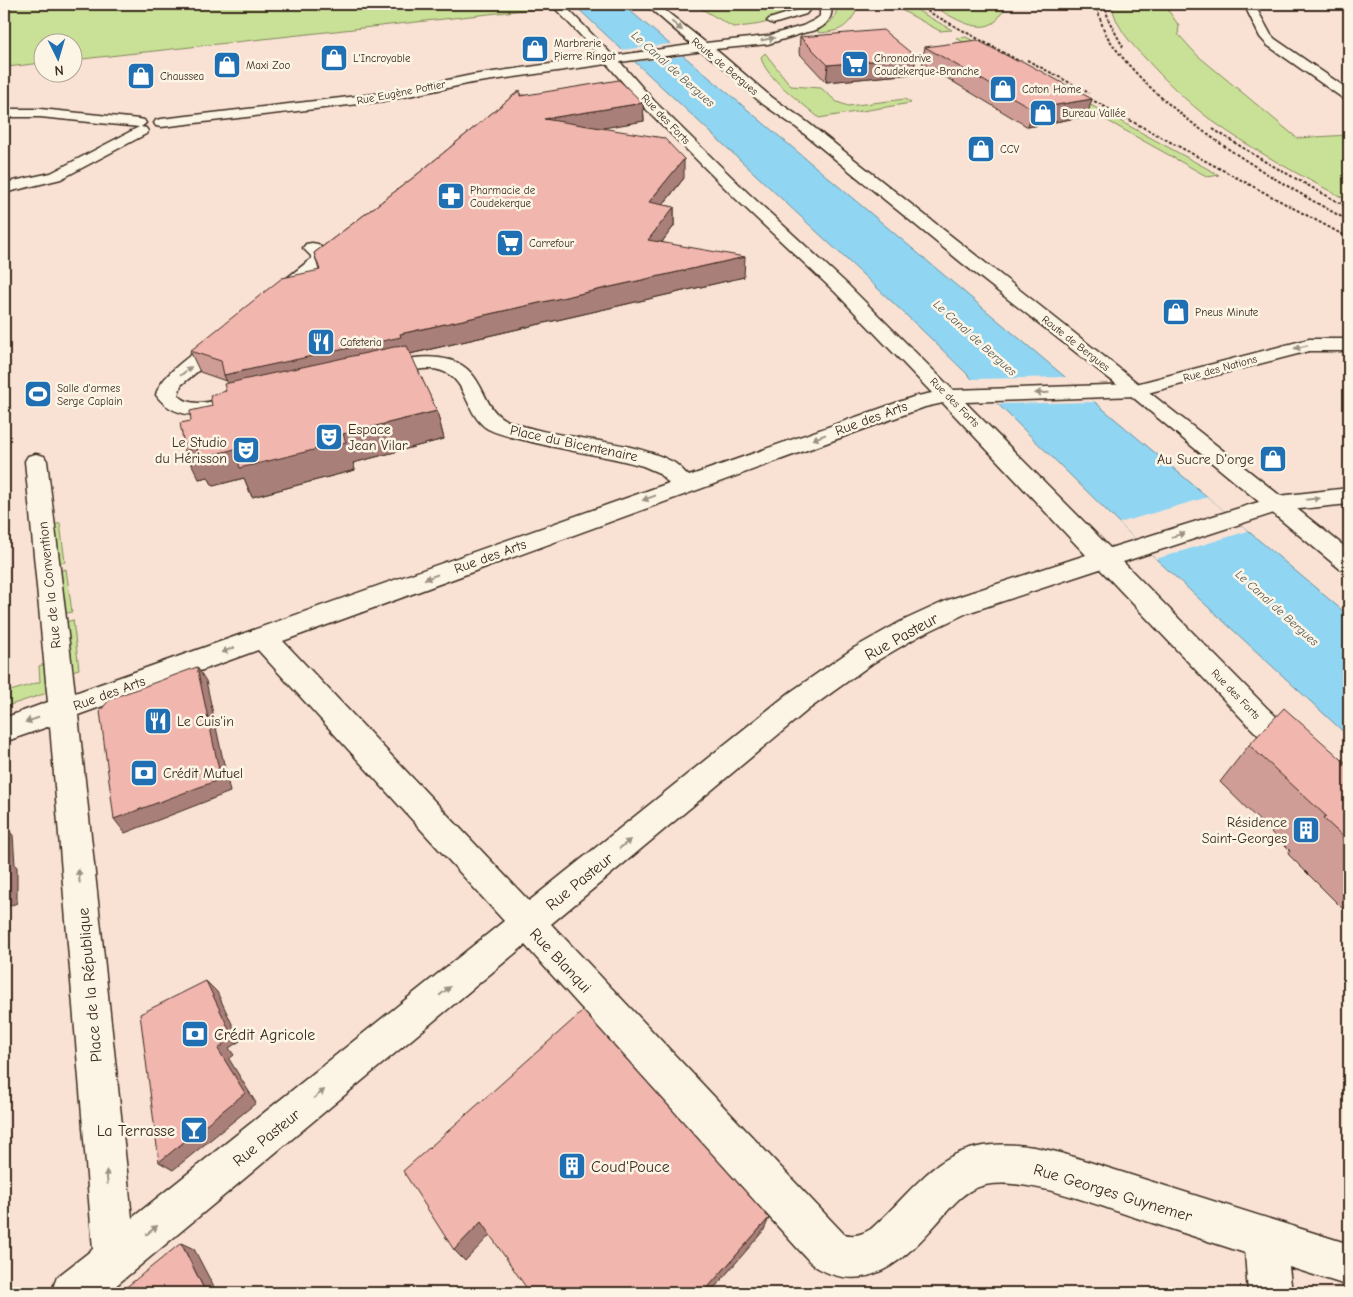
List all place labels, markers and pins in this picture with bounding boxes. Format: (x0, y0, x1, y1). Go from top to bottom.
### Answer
shop icon: Marbrerie Pierre Ringot (520, 34, 550, 64)
place label: Marbrerie Pierre Ringot (554, 37, 617, 63)
shop icon: L'Incroyable (319, 43, 349, 73)
supermarket icon: Chronodrive Coudekerque-Branche (840, 49, 870, 79)
shop icon: Maxi Zoo (212, 50, 242, 80)
place label: L'Incroyable (353, 52, 411, 65)
place label: Chronodrive Coudekerque-Branche (874, 52, 979, 78)
place label: Maxi Zoo (246, 59, 290, 72)
shop icon: Chaussea (126, 61, 156, 91)
place label: Chaussea (160, 70, 204, 83)
shop icon: Coton Home (988, 74, 1018, 104)
place label: Coton Home (1022, 83, 1082, 96)
shop icon: Bureau Vallée (1028, 98, 1058, 128)
place label: Bureau Vallée (1062, 107, 1126, 120)
shop icon: CCV (966, 134, 996, 164)
place label: CCV (1000, 143, 1020, 156)
pharmacy icon: Pharmacie de Coudekerque (436, 181, 466, 211)
place label: Pharmacie de Coudekerque (470, 184, 536, 210)
supermarket icon: Carrefour (495, 228, 525, 258)
place label: Carrefour (529, 237, 575, 250)
shop icon: Pneus Minute (1161, 297, 1191, 327)
place label: Pneus Minute (1195, 306, 1259, 319)
restaurant icon: Cafeteria (306, 327, 336, 357)
place label: Cafeteria (340, 336, 382, 349)
sports icon: Salle d'armes Serge Caplain (23, 379, 53, 409)
place label: Salle d'armes Serge Caplain (57, 382, 123, 408)
place label: Espace Jean Vilar (348, 421, 408, 454)
theatre icon: Espace Jean Vilar (314, 422, 344, 452)
place label: Le Studio du Hérisson (155, 434, 227, 467)
theatre icon: Le Studio du Hérisson (231, 435, 261, 465)
shop icon: Au Sucre D'orge (1258, 444, 1288, 474)
place label: Au Sucre D'orge (1157, 451, 1254, 468)
restaurant icon: Le Cuis'in (143, 706, 173, 736)
place label: Le Cuis'in (177, 713, 234, 730)
bank icon: Crédit Mutuel (129, 758, 159, 788)
place label: Crédit Mutuel (163, 765, 243, 782)
place label: Résidence Saint-Georges (1202, 814, 1287, 847)
building icon: Résidence Saint-Georges (1291, 815, 1321, 845)
bank icon: Crédit Agricole (180, 1019, 210, 1049)
place label: Crédit Agricole (214, 1026, 315, 1044)
bar icon: La Terrasse (179, 1115, 209, 1145)
place label: La Terrasse (97, 1122, 175, 1140)
building icon: Coud'Pouce (557, 1151, 587, 1181)
place label: Coud'Pouce (591, 1158, 670, 1176)

